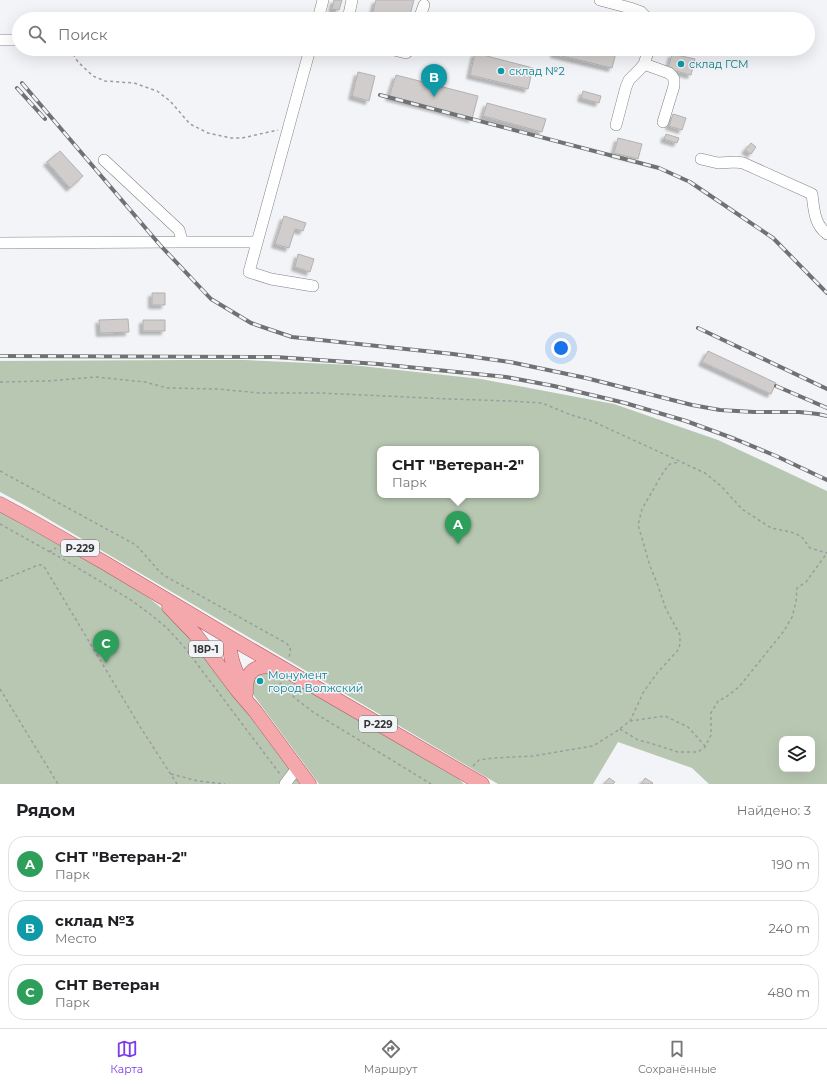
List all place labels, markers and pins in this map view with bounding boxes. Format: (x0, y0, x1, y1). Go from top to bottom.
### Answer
place label: склад ГСМ (689, 57, 749, 71)
marker: склад ГСМ (676, 59, 686, 69)
pin: B (421, 64, 447, 97)
place label: склад №2 (509, 64, 565, 78)
marker: склад №2 (496, 66, 506, 76)
pin: A (445, 511, 471, 544)
pin: C (93, 630, 119, 663)
place label: Монумент город Волжский (268, 668, 363, 695)
marker: Монумент город Волжский (255, 676, 265, 686)

